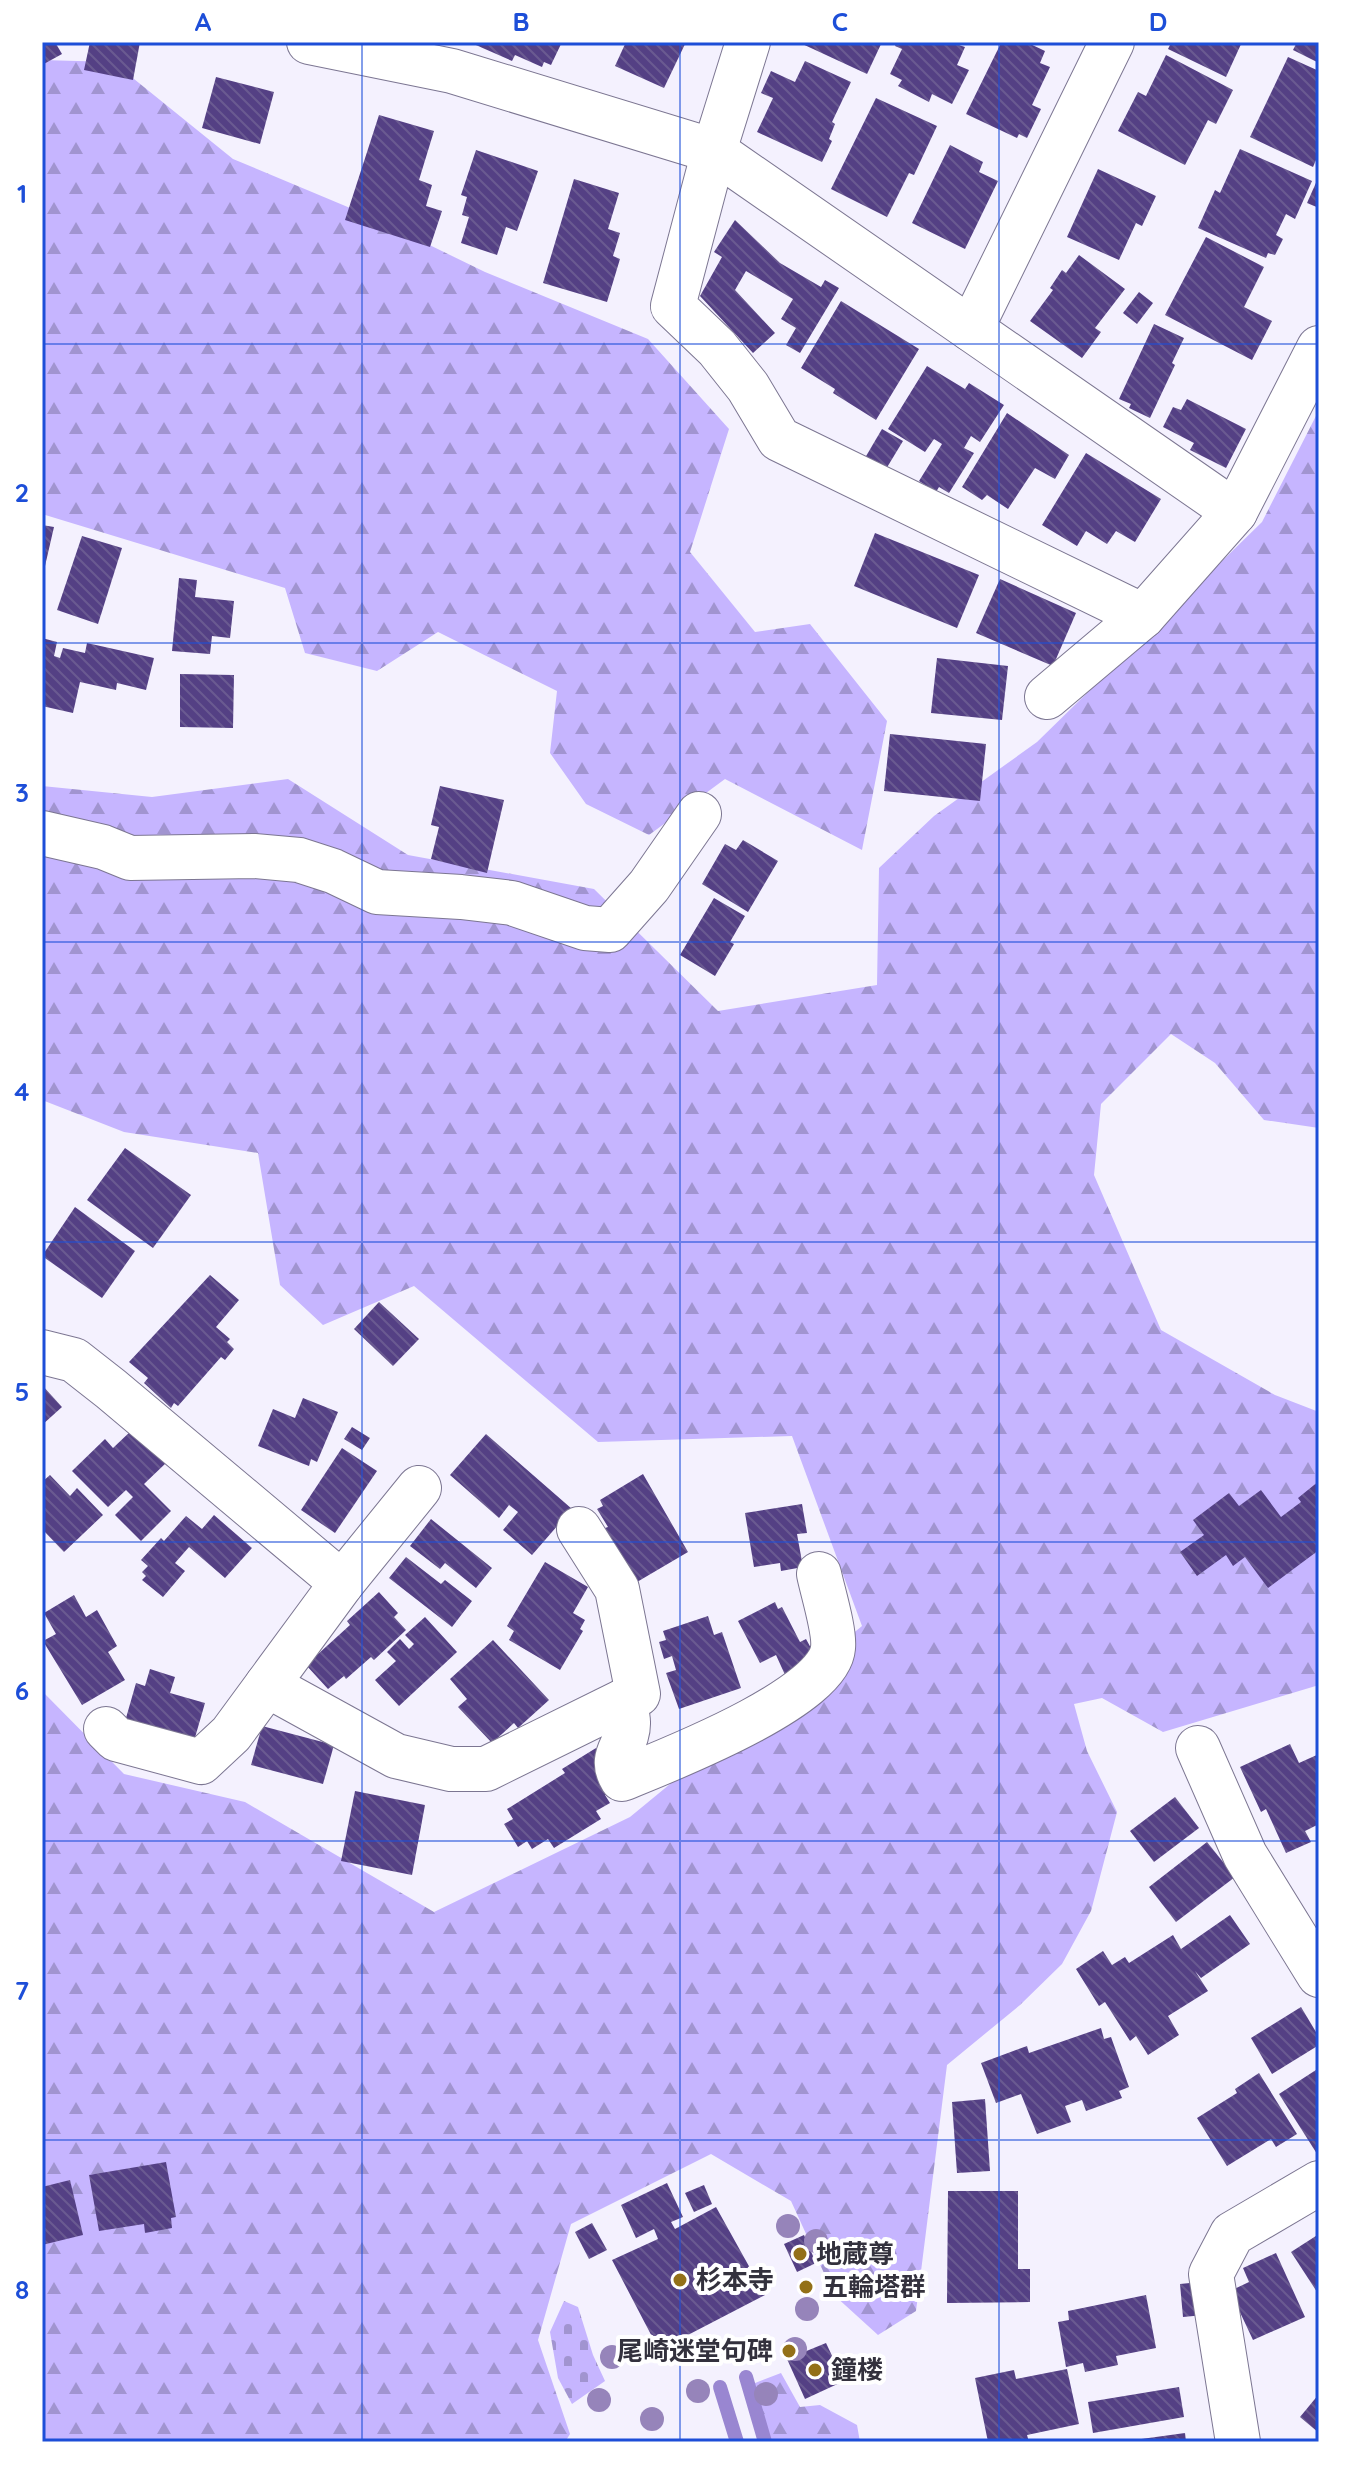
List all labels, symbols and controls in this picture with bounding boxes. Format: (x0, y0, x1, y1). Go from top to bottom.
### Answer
text: A (195, 5, 212, 38)
text: B (512, 5, 530, 38)
text: C (832, 5, 848, 38)
text: D (1149, 5, 1167, 38)
text: 1 (17, 177, 27, 210)
text: 2 (15, 476, 29, 509)
text: 3 (15, 776, 29, 809)
text: 4 (14, 1075, 30, 1108)
text: 5 (15, 1375, 29, 1408)
text: 6 (15, 1674, 29, 1707)
text: 7 (15, 1974, 29, 2007)
place label: 地蔵尊 (816, 2237, 894, 2270)
marker: 地蔵尊 (791, 2245, 809, 2263)
place label: 杉本寺 (696, 2263, 774, 2296)
place label: 五輪塔群 (822, 2270, 926, 2303)
marker: 杉本寺 (671, 2271, 689, 2289)
text: 8 (15, 2273, 29, 2306)
marker: 五輪塔群 (797, 2278, 815, 2296)
place label: 尾崎迷堂句碑 (617, 2334, 773, 2367)
marker: 尾崎迷堂句碑 (780, 2342, 798, 2360)
place label: 鐘楼 (831, 2353, 883, 2386)
marker: 鐘楼 (806, 2361, 824, 2379)

